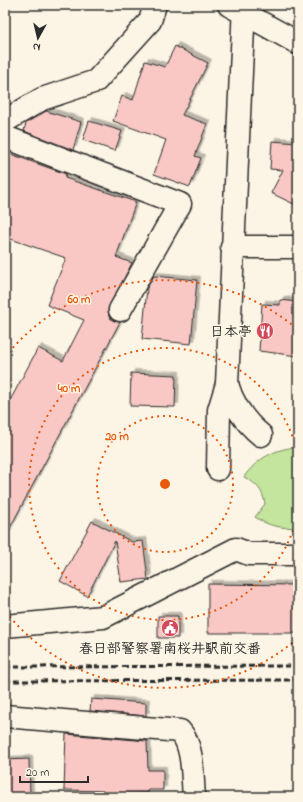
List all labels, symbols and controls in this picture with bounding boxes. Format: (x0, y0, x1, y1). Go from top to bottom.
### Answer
north arrow (18, 18, 58, 58)
text: N (32, 38, 42, 55)
text: 60 m (67, 291, 91, 309)
restaurant icon: 日本亭 (255, 321, 275, 341)
place label: 日本亭 (210, 322, 252, 343)
text: 40 m (57, 380, 81, 398)
text: 20 m (104, 428, 129, 446)
centre of rings (158, 477, 172, 491)
public building icon: 春日部警察署南桜井駅前交番 (160, 618, 180, 638)
place label: 春日部警察署南桜井駅前交番 (79, 639, 261, 660)
scale bar (20, 758, 88, 784)
text: 20 m (26, 764, 49, 782)

